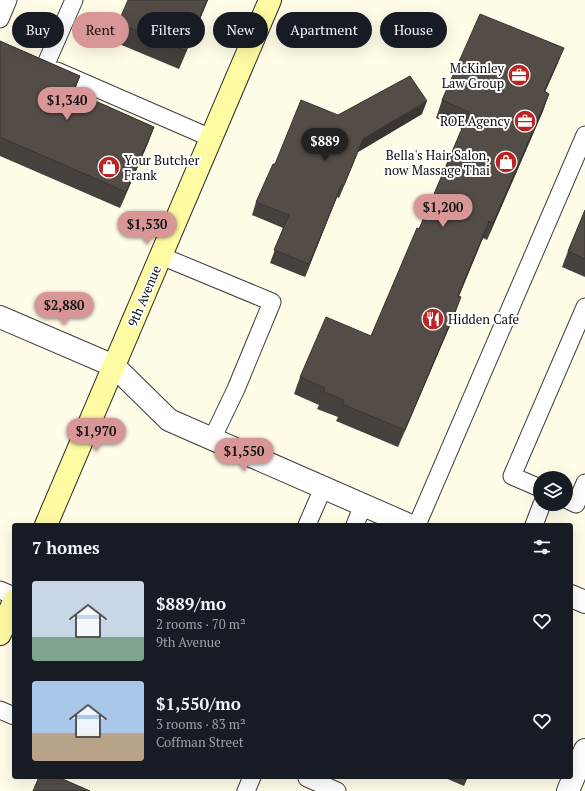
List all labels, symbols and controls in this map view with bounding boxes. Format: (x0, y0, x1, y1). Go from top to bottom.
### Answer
chip: Buy (12, 12, 64, 48)
chip: Rent (72, 12, 129, 48)
chip: Filters (137, 12, 205, 48)
chip: New (213, 12, 268, 48)
chip: Apartment (276, 12, 372, 48)
chip: House (380, 12, 447, 48)
place label: McKinley Law Group (442, 59, 504, 92)
office icon: McKinley Law Group (506, 62, 532, 88)
pin: $1,340 (34, 87, 100, 121)
text: $1,340 (47, 91, 87, 109)
office icon: ROE Agency (512, 108, 538, 134)
place label: ROE Agency (440, 112, 510, 130)
pin: $889 (301, 128, 349, 162)
text: $889 (310, 132, 340, 150)
place label: Bella's Hair Salon, now Massage Thai (384, 146, 490, 179)
shop icon: Bella's Hair Salon, now Massage Thai (493, 149, 519, 175)
place label: Your Butcher Frank (124, 151, 200, 184)
shop icon: Your Butcher Frank (96, 154, 122, 180)
pin: $1,200 (410, 194, 476, 228)
text: $1,200 (423, 198, 463, 216)
pin: $1,530 (114, 211, 180, 245)
text: $1,530 (127, 215, 167, 233)
street label: 9th Avenue (123, 263, 165, 329)
pin: $2,880 (31, 292, 97, 326)
text: $2,880 (44, 296, 84, 314)
restaurant icon: Hidden Cafe (420, 306, 446, 332)
place label: Hidden Cafe (448, 310, 519, 328)
pin: $1,970 (63, 418, 129, 452)
text: $1,970 (76, 422, 116, 440)
pin: $1,550 (211, 438, 277, 472)
text: $1,550 (224, 442, 264, 460)
map controls (533, 471, 573, 511)
button: layers (533, 471, 573, 511)
text: 7 homes (32, 536, 100, 559)
icon: filters (531, 536, 553, 558)
text: $889/mo (156, 592, 226, 615)
icon: home (64, 597, 112, 645)
icon: heart (531, 610, 553, 632)
text: 2 rooms · 70 m² (156, 615, 246, 633)
text: 9th Avenue (156, 633, 221, 651)
text: $1,550/mo (156, 692, 241, 715)
icon: home (64, 697, 112, 745)
icon: heart (531, 710, 553, 732)
text: 3 rooms · 83 m² (156, 715, 246, 733)
text: Coffman Street (156, 733, 244, 751)

